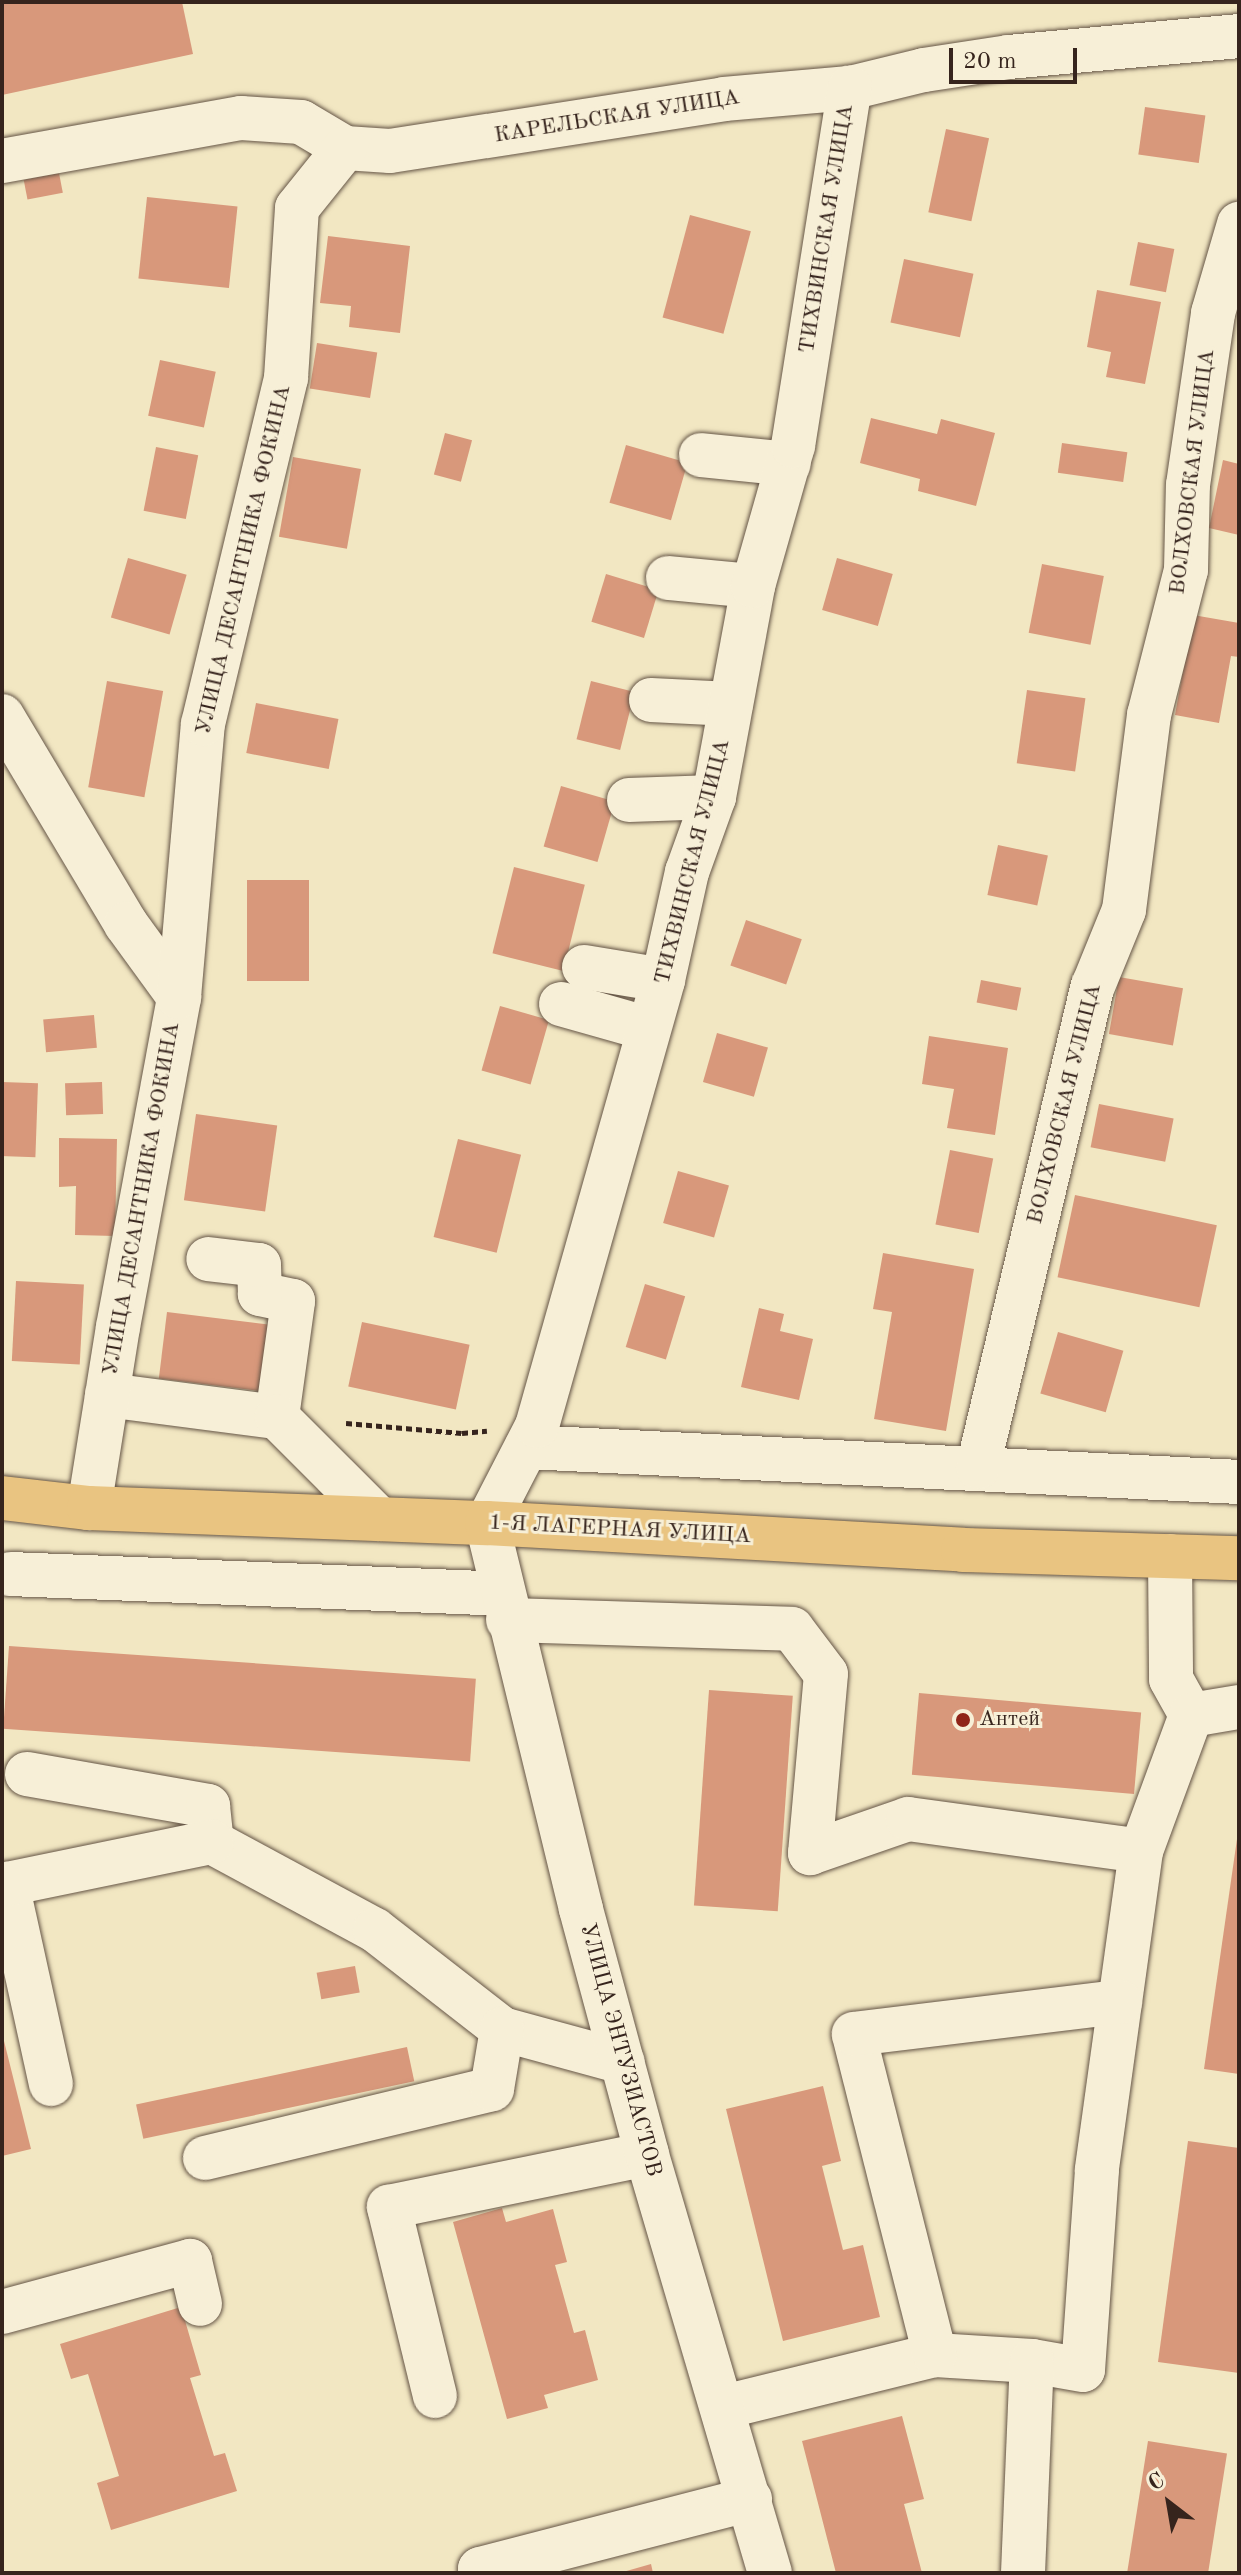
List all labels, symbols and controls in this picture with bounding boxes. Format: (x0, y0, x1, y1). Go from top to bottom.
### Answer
scale bar (953, 32, 1081, 82)
text: 20 m (963, 50, 1017, 74)
street label: КАРЕЛЬСКАЯ УЛИЦА (492, 85, 742, 149)
street label: ТИХВИНСКАЯ УЛИЦА (794, 103, 860, 355)
street label: ВОЛХОВСКАЯ УЛИЦА (1165, 348, 1221, 596)
street label: УЛИЦА ДЕСАНТНИКА ФОКИНА (191, 383, 297, 737)
street label: ТИХВИНСКАЯ УЛИЦА (650, 737, 736, 987)
street label: ВОЛХОВСКАЯ УЛИЦА (1022, 981, 1108, 1227)
street label: УЛИЦА ДЕСАНТНИКА ФОКИНА (98, 1020, 186, 1378)
street label: 1-Я ЛАГЕРНАЯ УЛИЦА (488, 1510, 752, 1550)
place label: Антей (979, 1707, 1040, 1733)
marker: Антей (954, 1711, 972, 1729)
street label: УЛИЦА ЭНТУЗИАСТОВ (573, 1920, 667, 2180)
north arrow (1129, 2463, 1209, 2543)
text: С (1145, 2469, 1169, 2496)

